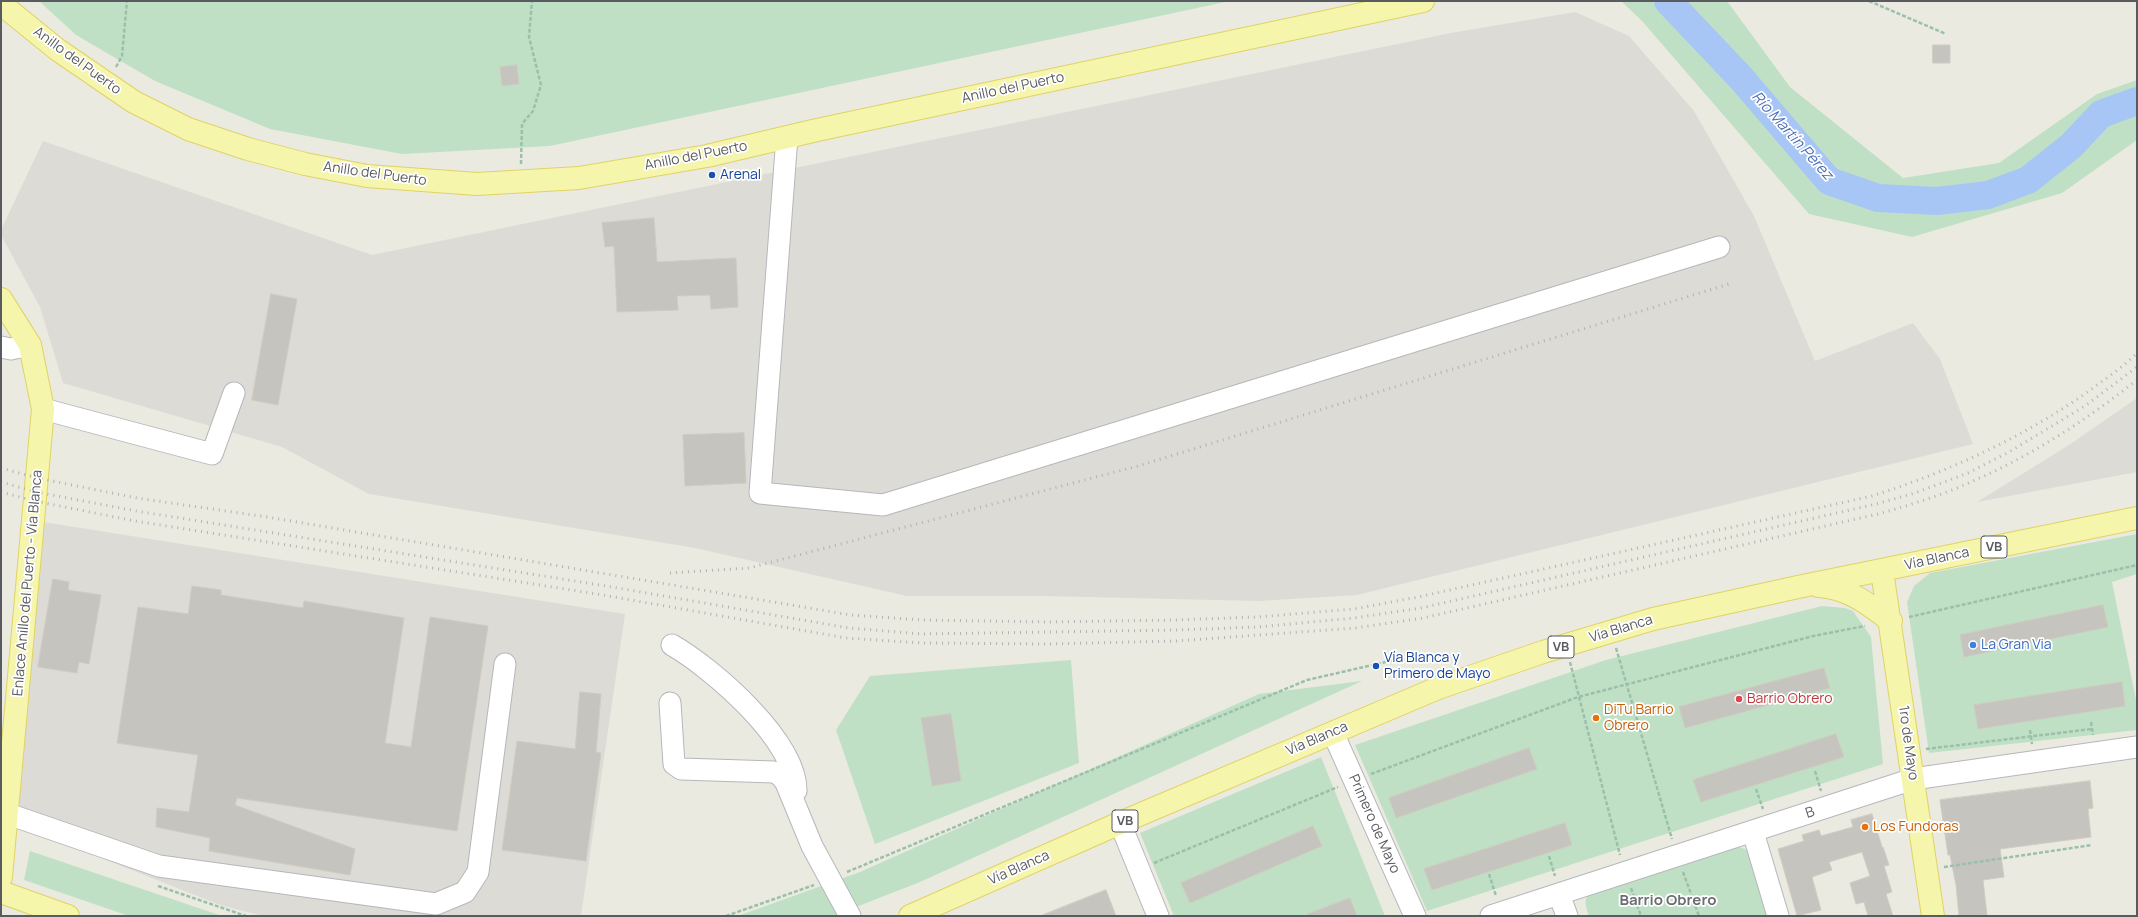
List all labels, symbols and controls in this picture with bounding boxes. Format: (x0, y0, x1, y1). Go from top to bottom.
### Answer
street label: Anillo del Puerto (30, 24, 124, 98)
street label: Anillo del Puerto (960, 69, 1066, 107)
water label: Río Martín Pérez (1748, 88, 1836, 184)
street label: Anillo del Puerto (643, 138, 749, 174)
street label: Anillo del Puerto (322, 158, 428, 190)
place label: Arenal (720, 167, 761, 183)
marker: Arenal (707, 170, 717, 180)
street label: Enlace Anillo del Puerto - Vía Blanca (10, 469, 46, 697)
road number: VB (1981, 536, 2007, 558)
street label: Vía Blanca (1903, 544, 1971, 574)
street label: Vía Blanca (1587, 611, 1655, 647)
road number: VB (1548, 636, 1574, 658)
place label: La Gran Via (1981, 637, 2051, 653)
marker: La Gran Via (1968, 640, 1978, 650)
place label: Vía Blanca y Primero de Mayo (1384, 650, 1491, 682)
marker: Vía Blanca y Primero de Mayo (1371, 661, 1381, 671)
place label: Barrio Obrero (1747, 691, 1832, 707)
marker: Barrio Obrero (1734, 694, 1744, 704)
place label: DiTu Barrio Obrero (1604, 702, 1673, 734)
street label: 1ro de Mayo (1894, 705, 1922, 781)
marker: DiTu Barrio Obrero (1591, 713, 1601, 723)
street label: Vía Blanca (1284, 718, 1350, 760)
street label: Primero de Mayo (1345, 772, 1403, 876)
street label: B (1803, 804, 1817, 822)
road number: VB (1112, 810, 1138, 832)
place label: Los Fundoras (1873, 819, 1959, 835)
marker: Los Fundoras (1860, 822, 1870, 832)
street label: Vía Blanca (986, 847, 1052, 889)
district label: Barrio Obrero (1619, 892, 1717, 910)

